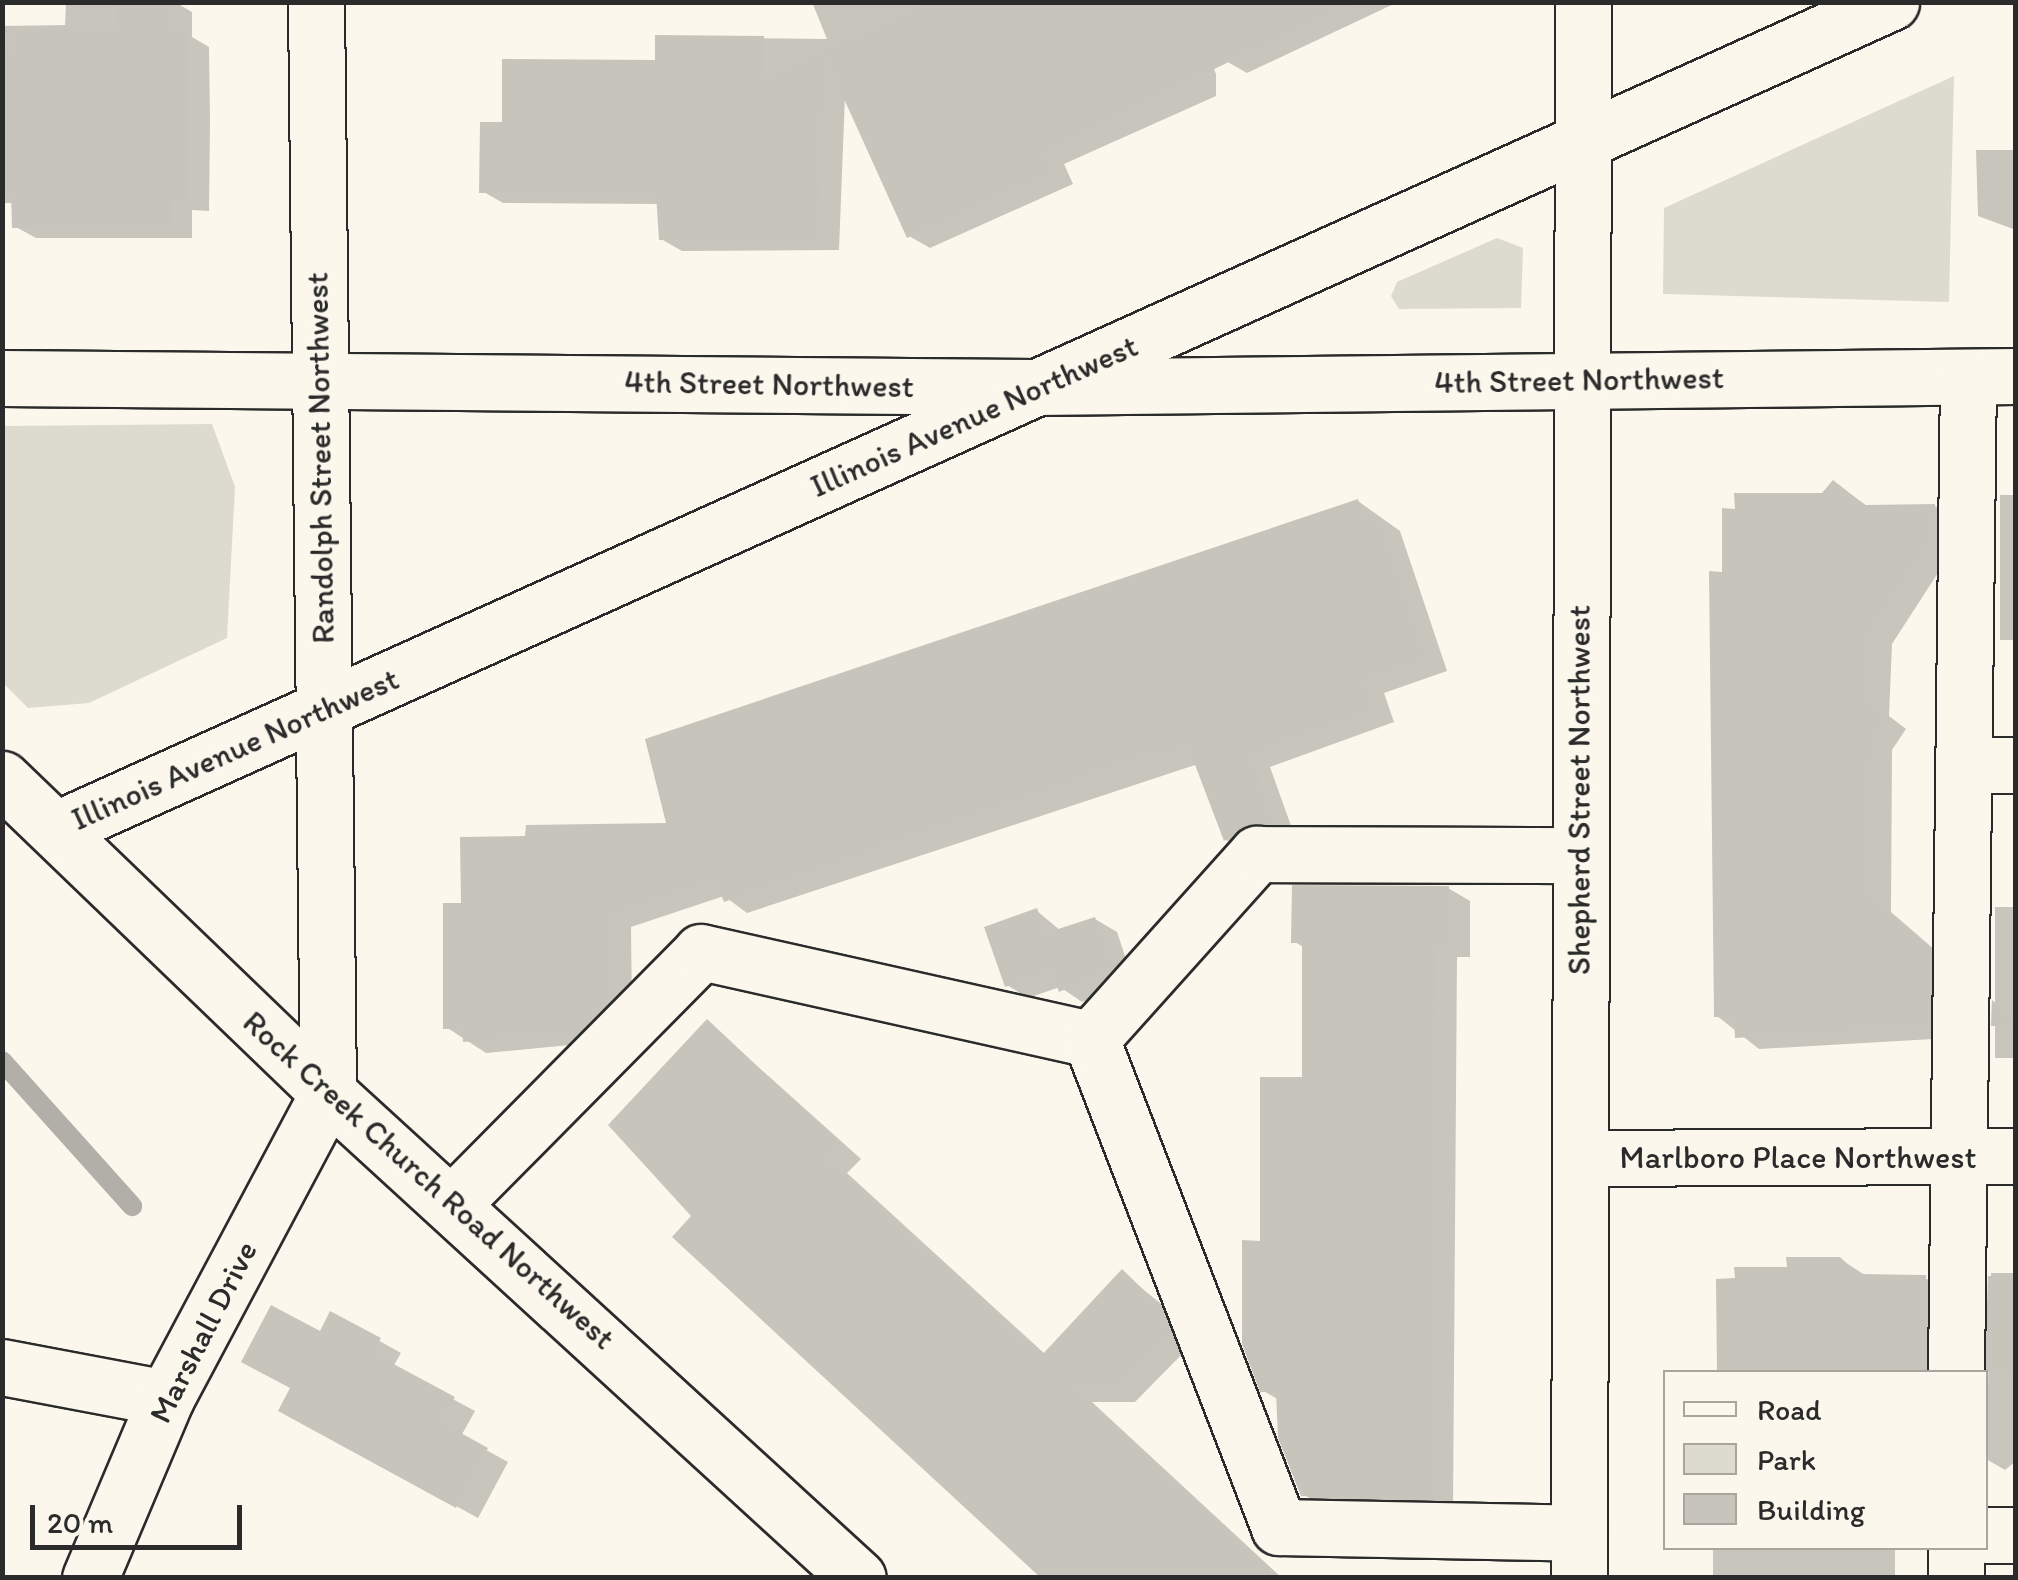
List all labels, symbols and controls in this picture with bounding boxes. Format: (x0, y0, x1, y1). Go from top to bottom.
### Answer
street label: Randolph Street Northwest (298, 272, 342, 644)
street label: Illinois Avenue Northwest (805, 327, 1143, 505)
street label: 4th Street Northwest (1434, 358, 1724, 402)
street label: 4th Street Northwest (624, 362, 914, 406)
street label: Shepherd Street Northwest (1560, 605, 1598, 975)
street label: Illinois Avenue Northwest (66, 660, 404, 838)
street label: Rock Creek Church Road Northwest (235, 1003, 623, 1357)
street label: Marlboro Place Northwest (1620, 1138, 1976, 1176)
street label: Marshall Drive (141, 1235, 265, 1429)
legend (1663, 1370, 1988, 1550)
text: Road (1757, 1391, 1822, 1428)
text: Park (1757, 1441, 1816, 1478)
scale bar (35, 1485, 248, 1547)
text: Building (1757, 1491, 1865, 1528)
text: 20 m (47, 1504, 113, 1541)

